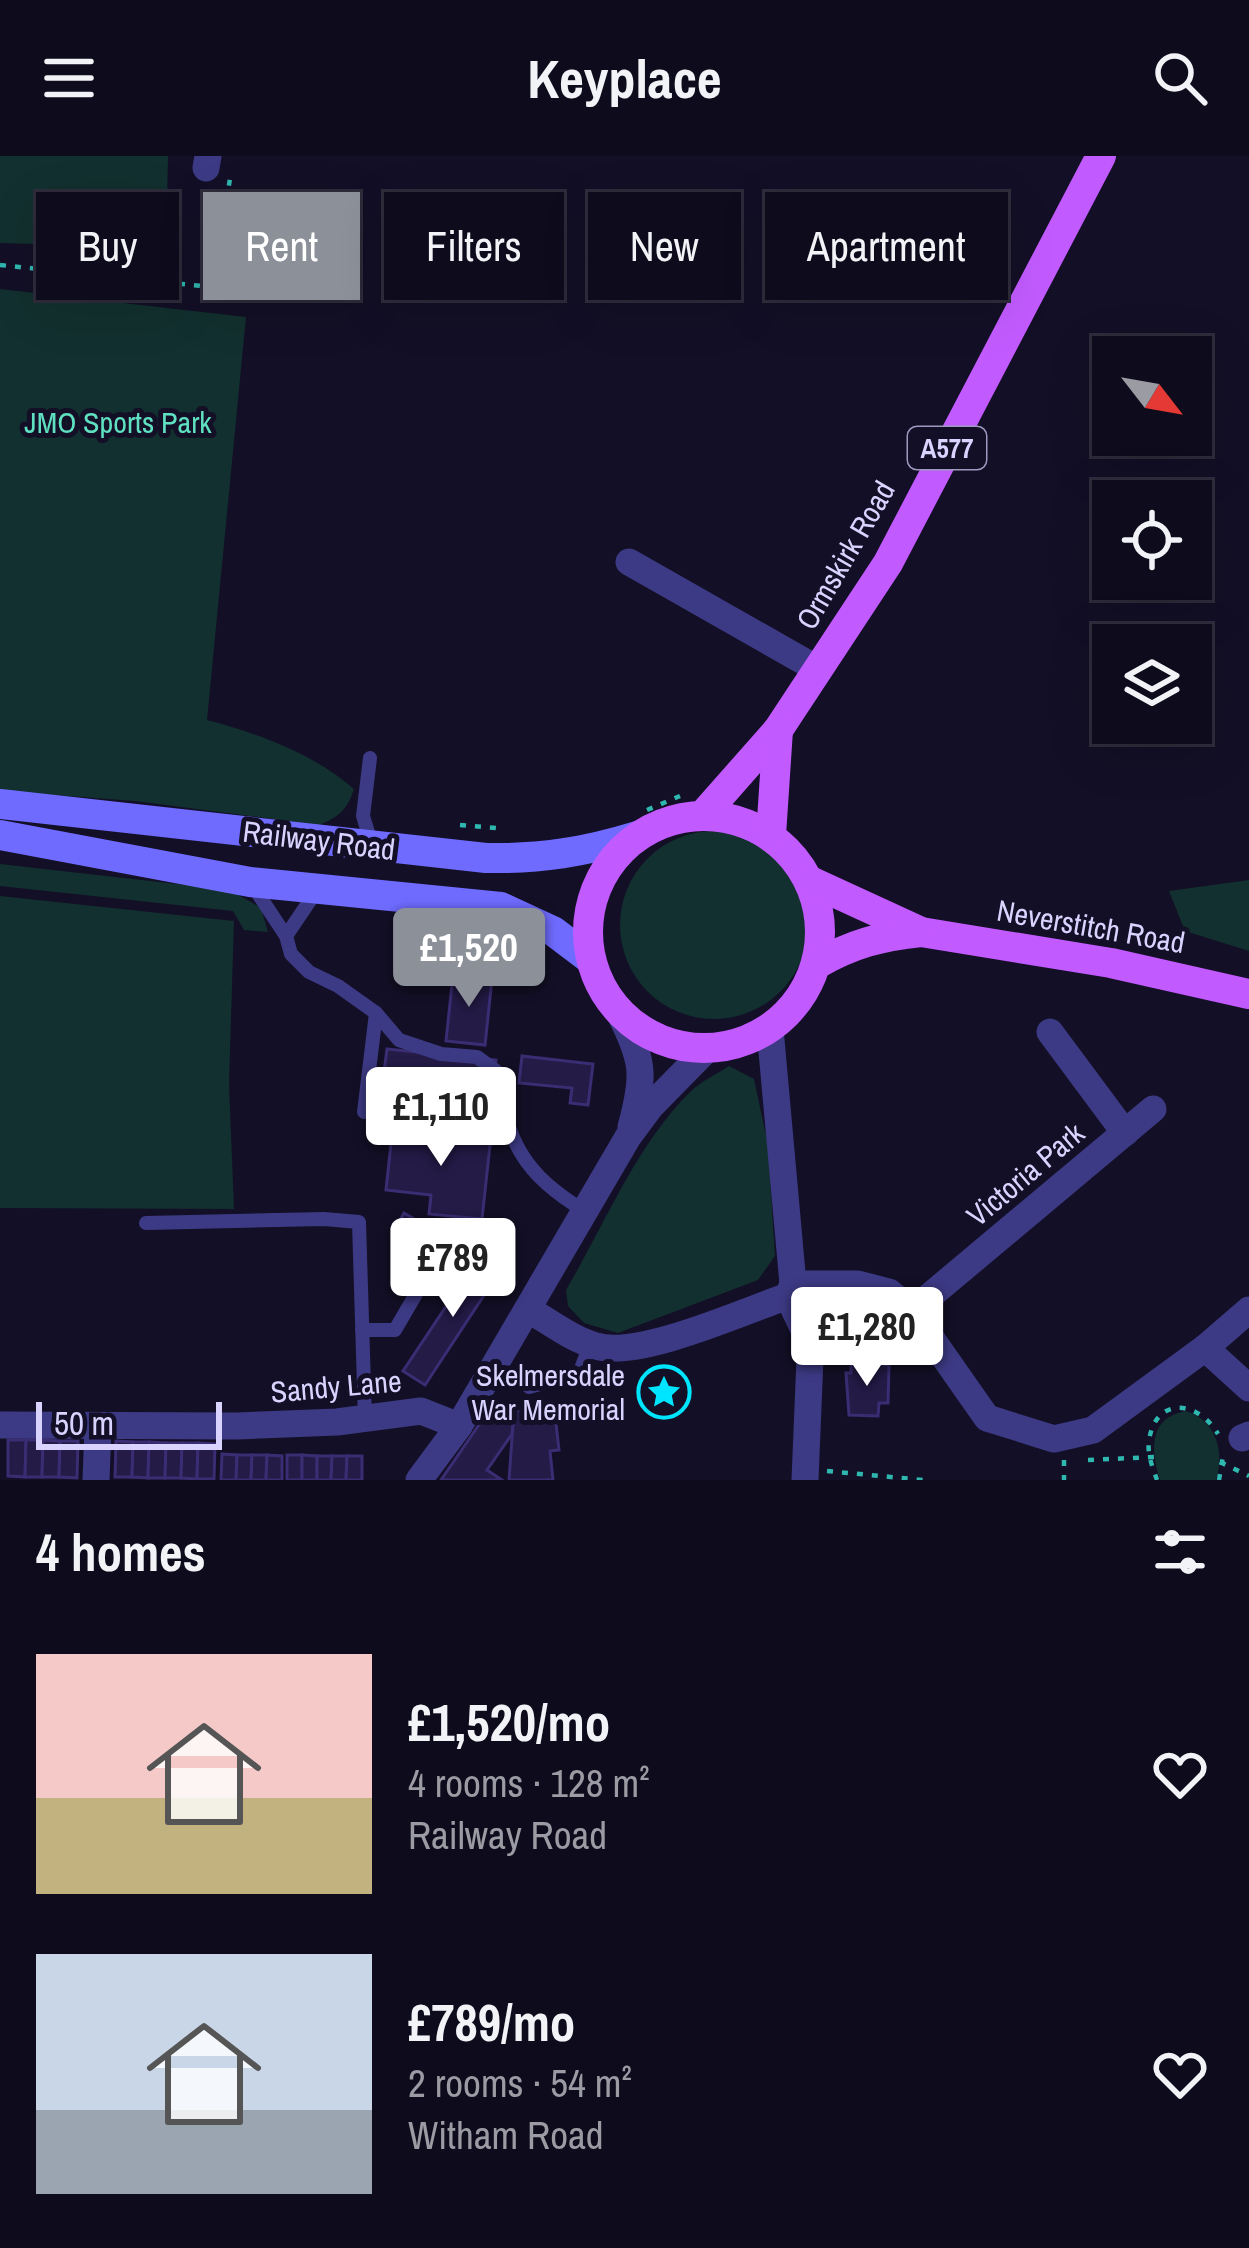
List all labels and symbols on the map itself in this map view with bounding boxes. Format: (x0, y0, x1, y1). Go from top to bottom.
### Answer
north arrow (1092, 336, 1212, 456)
park label: JMO Sports Park (24, 402, 212, 442)
road number: A577 (908, 427, 986, 469)
street label: Ormskirk Road (786, 473, 904, 637)
street label: Railway Road (241, 811, 397, 869)
street label: Neverstitch Road (994, 890, 1188, 962)
pin: £1,520 (371, 908, 567, 1010)
pin: £1,110 (343, 1067, 539, 1169)
street label: Victoria Park (958, 1113, 1093, 1235)
pin: £789 (382, 1218, 524, 1320)
pin: £1,280 (769, 1287, 965, 1389)
place label: Skelmersdale War Memorial (471, 1355, 625, 1429)
street label: Sandy Lane (269, 1360, 403, 1412)
place icon: Skelmersdale War Memorial (636, 1364, 692, 1420)
scale bar (36, 1396, 222, 1449)

